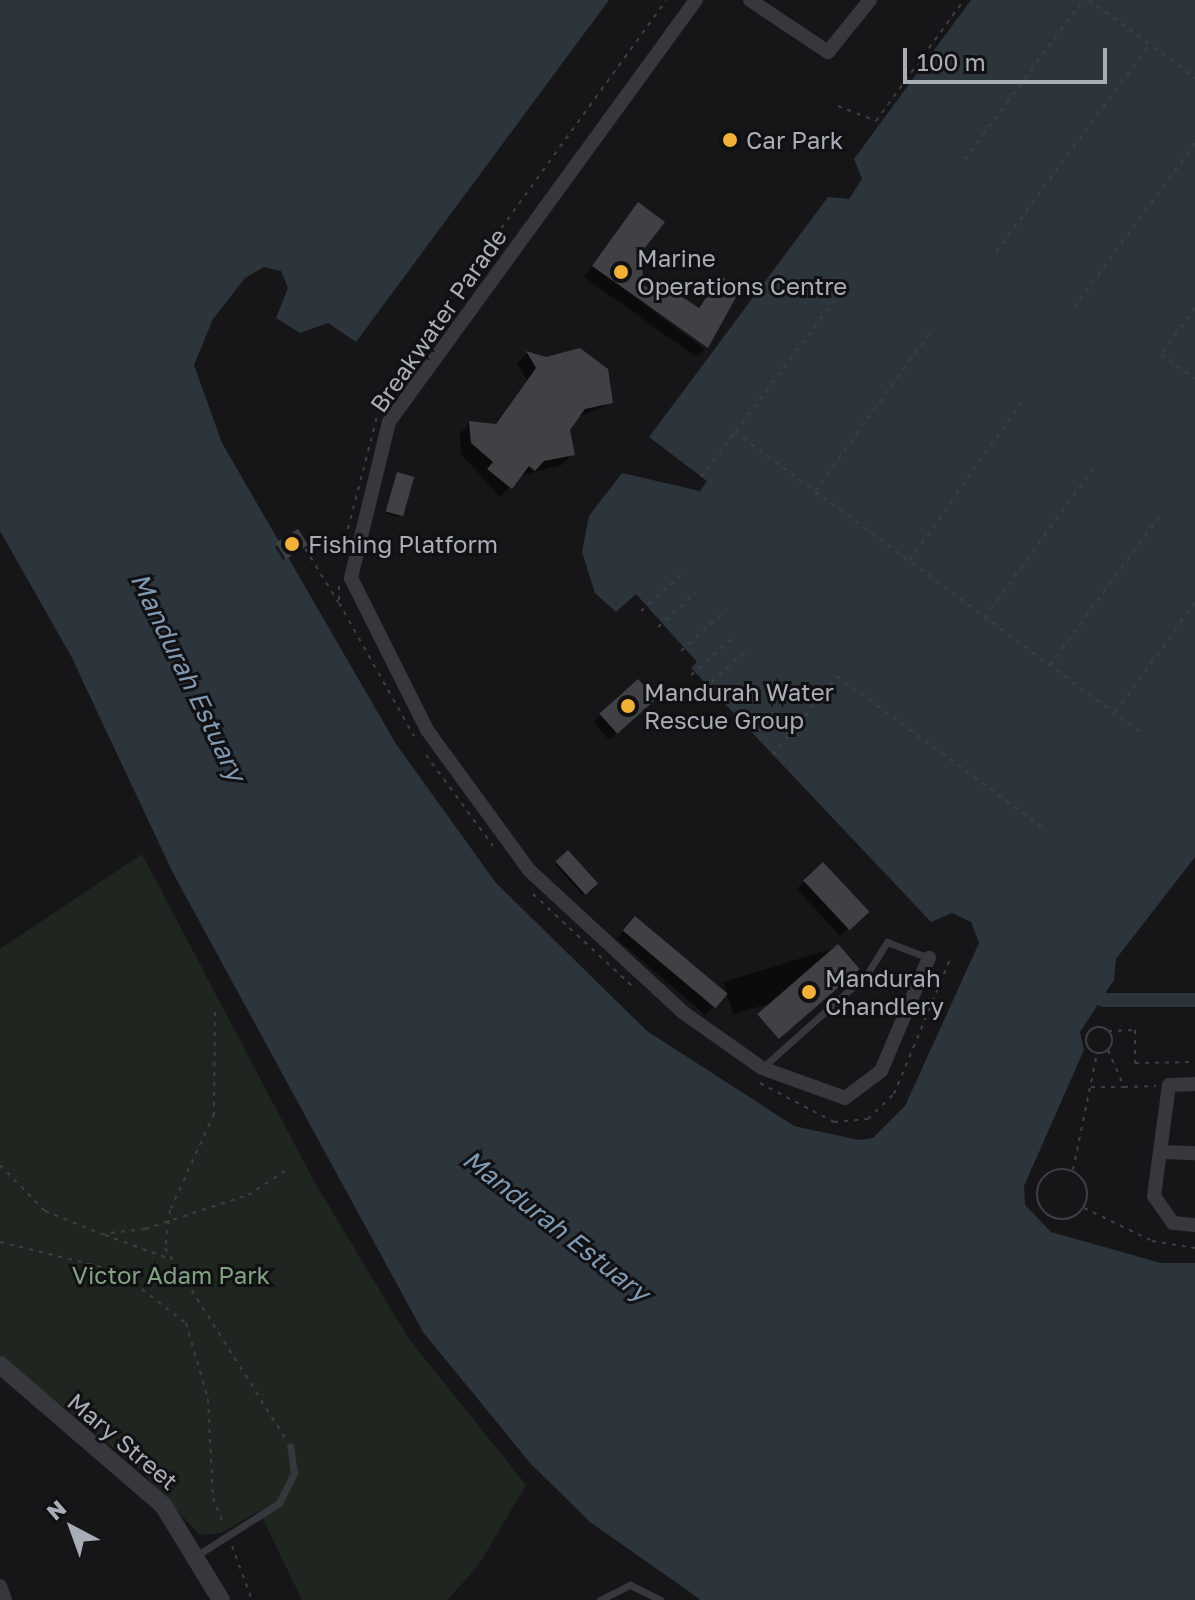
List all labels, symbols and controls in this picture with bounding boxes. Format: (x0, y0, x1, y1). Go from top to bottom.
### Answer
scale bar (907, 32, 1111, 82)
text: 100 m (917, 47, 986, 76)
place label: Car Park (746, 126, 843, 154)
marker: Car Park (721, 131, 739, 149)
street label: Breakwater Parade (364, 222, 512, 418)
place label: Marine Operations Centre (637, 244, 847, 300)
marker: Marine Operations Centre (612, 263, 630, 281)
place label: Fishing Platform (308, 530, 498, 558)
marker: Fishing Platform (283, 535, 301, 553)
water label: Mandurah Estuary (124, 568, 252, 786)
place label: Mandurah Water Rescue Group (644, 678, 834, 734)
marker: Mandurah Water Rescue Group (619, 697, 637, 715)
place label: Mandurah Chandlery (825, 964, 944, 1020)
marker: Mandurah Chandlery (800, 983, 818, 1001)
water label: Mandurah Estuary (457, 1144, 655, 1308)
park label: Victor Adam Park (72, 1261, 270, 1289)
street label: Mary Street (62, 1387, 184, 1495)
north arrow (32, 1488, 112, 1568)
text: N (41, 1494, 71, 1525)

